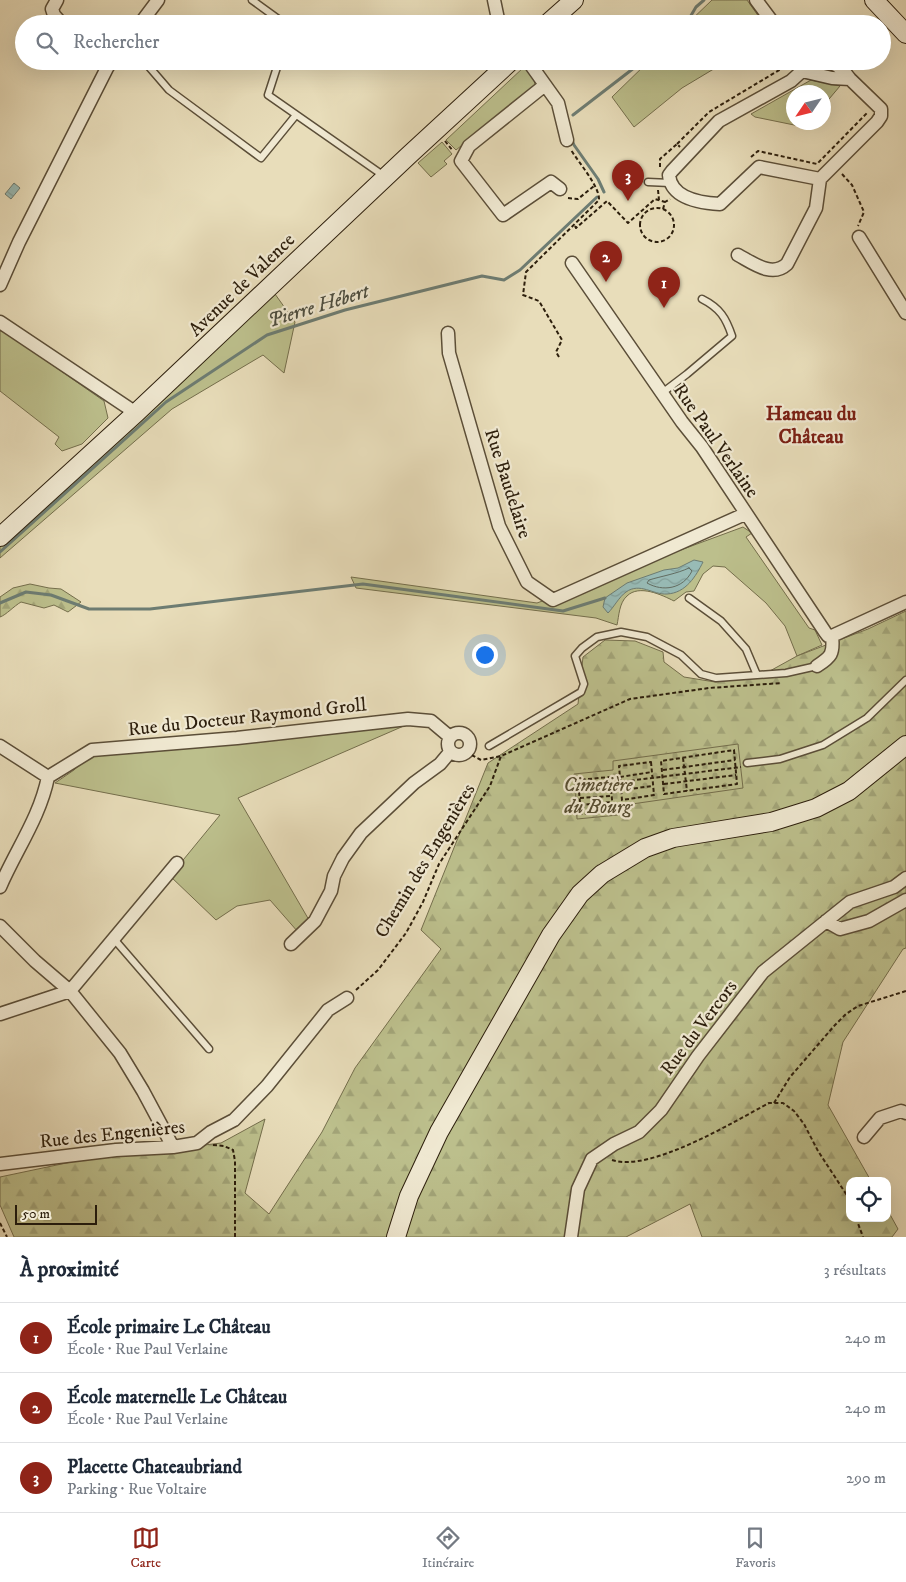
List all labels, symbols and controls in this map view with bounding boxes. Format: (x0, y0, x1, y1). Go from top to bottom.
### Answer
search box (15, 15, 891, 70)
icon: search (33, 29, 61, 57)
text: Rechercher (73, 31, 159, 54)
north arrow (786, 85, 831, 130)
pin: 3 (612, 160, 644, 201)
street label: Avenue de Valence (184, 229, 300, 341)
pin: 2 (590, 241, 622, 282)
pin: 1 (648, 267, 680, 308)
water label: Pierre Hébert (265, 279, 374, 334)
street label: Rue Paul Verlaine (668, 379, 764, 502)
district label: Hameau du Château (766, 402, 857, 450)
street label: Rue Baudelaire (479, 426, 536, 541)
your location (472, 642, 498, 668)
street label: Rue du Docteur Raymond Groll (127, 693, 368, 741)
park label: Cimetière du Bourg (564, 774, 633, 819)
street label: Chemin des Engenières (370, 779, 480, 942)
street label: Rue du Vercors (656, 976, 742, 1080)
street label: Rue des Engenières (38, 1115, 186, 1154)
map controls (846, 1177, 891, 1222)
button: locate (846, 1177, 891, 1222)
scale bar (15, 1202, 98, 1225)
text: 50 m (22, 1205, 50, 1223)
text: À proximité (20, 1257, 119, 1283)
text: 3 résultats (824, 1260, 886, 1280)
text: École primaire Le Château (67, 1316, 271, 1339)
text: 1 (33, 1328, 39, 1348)
text: 240 m (845, 1328, 886, 1348)
text: École · Rue Paul Verlaine (67, 1339, 228, 1359)
text: École maternelle Le Château (67, 1386, 287, 1409)
text: 2 (32, 1398, 40, 1418)
text: 240 m (845, 1398, 886, 1418)
text: École · Rue Paul Verlaine (67, 1409, 228, 1429)
text: Placette Chateaubriand (67, 1456, 242, 1479)
text: 3 (33, 1468, 39, 1488)
text: 290 m (846, 1468, 886, 1488)
text: Parking · Rue Voltaire (67, 1479, 207, 1499)
tab: Carte (130, 1524, 161, 1572)
tab: Itinéraire (422, 1524, 474, 1572)
tab: Favoris (735, 1524, 776, 1572)

